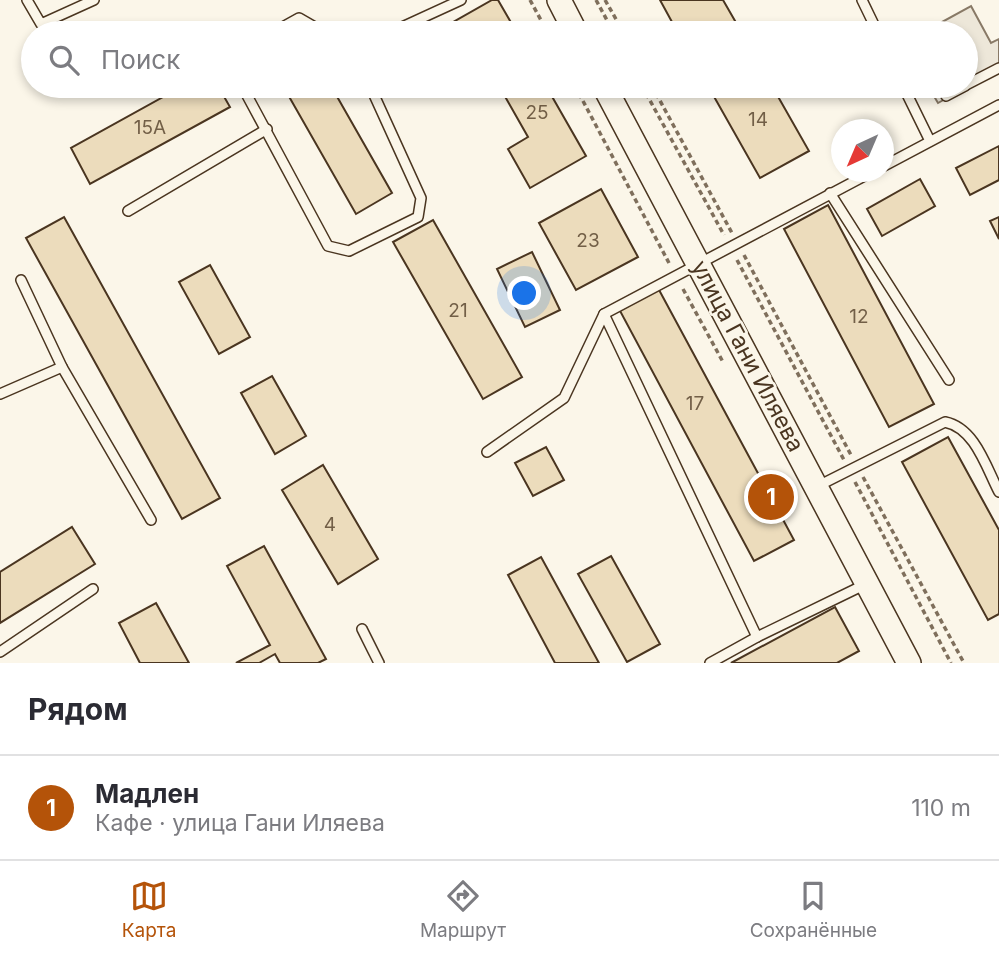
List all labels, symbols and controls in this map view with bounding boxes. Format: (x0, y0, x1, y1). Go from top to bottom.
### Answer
search box (21, 21, 978, 98)
icon: search (45, 41, 83, 79)
text: Поиск (101, 44, 180, 75)
house number: 25 (525, 101, 549, 124)
house number: 14 (748, 108, 768, 131)
house number: 15А (134, 116, 166, 139)
north arrow (831, 119, 894, 182)
house number: 23 (576, 229, 600, 252)
street label: улица Гани Иляева (686, 256, 810, 456)
your location (507, 276, 541, 310)
house number: 21 (448, 299, 468, 322)
house number: 12 (849, 305, 869, 328)
house number: 17 (686, 392, 704, 415)
pin: 1 (748, 471, 794, 523)
house number: 4 (324, 513, 336, 536)
text: Рядом (28, 691, 128, 727)
text: Мадлен (95, 778, 199, 809)
text: 1 (46, 794, 56, 822)
text: 110 m (911, 794, 971, 822)
text: Кафе · улица Гани Иляева (95, 809, 385, 837)
tab: Карта (122, 877, 176, 942)
tab: Маршрут (420, 877, 506, 942)
tab: Сохранённые (750, 877, 877, 942)

